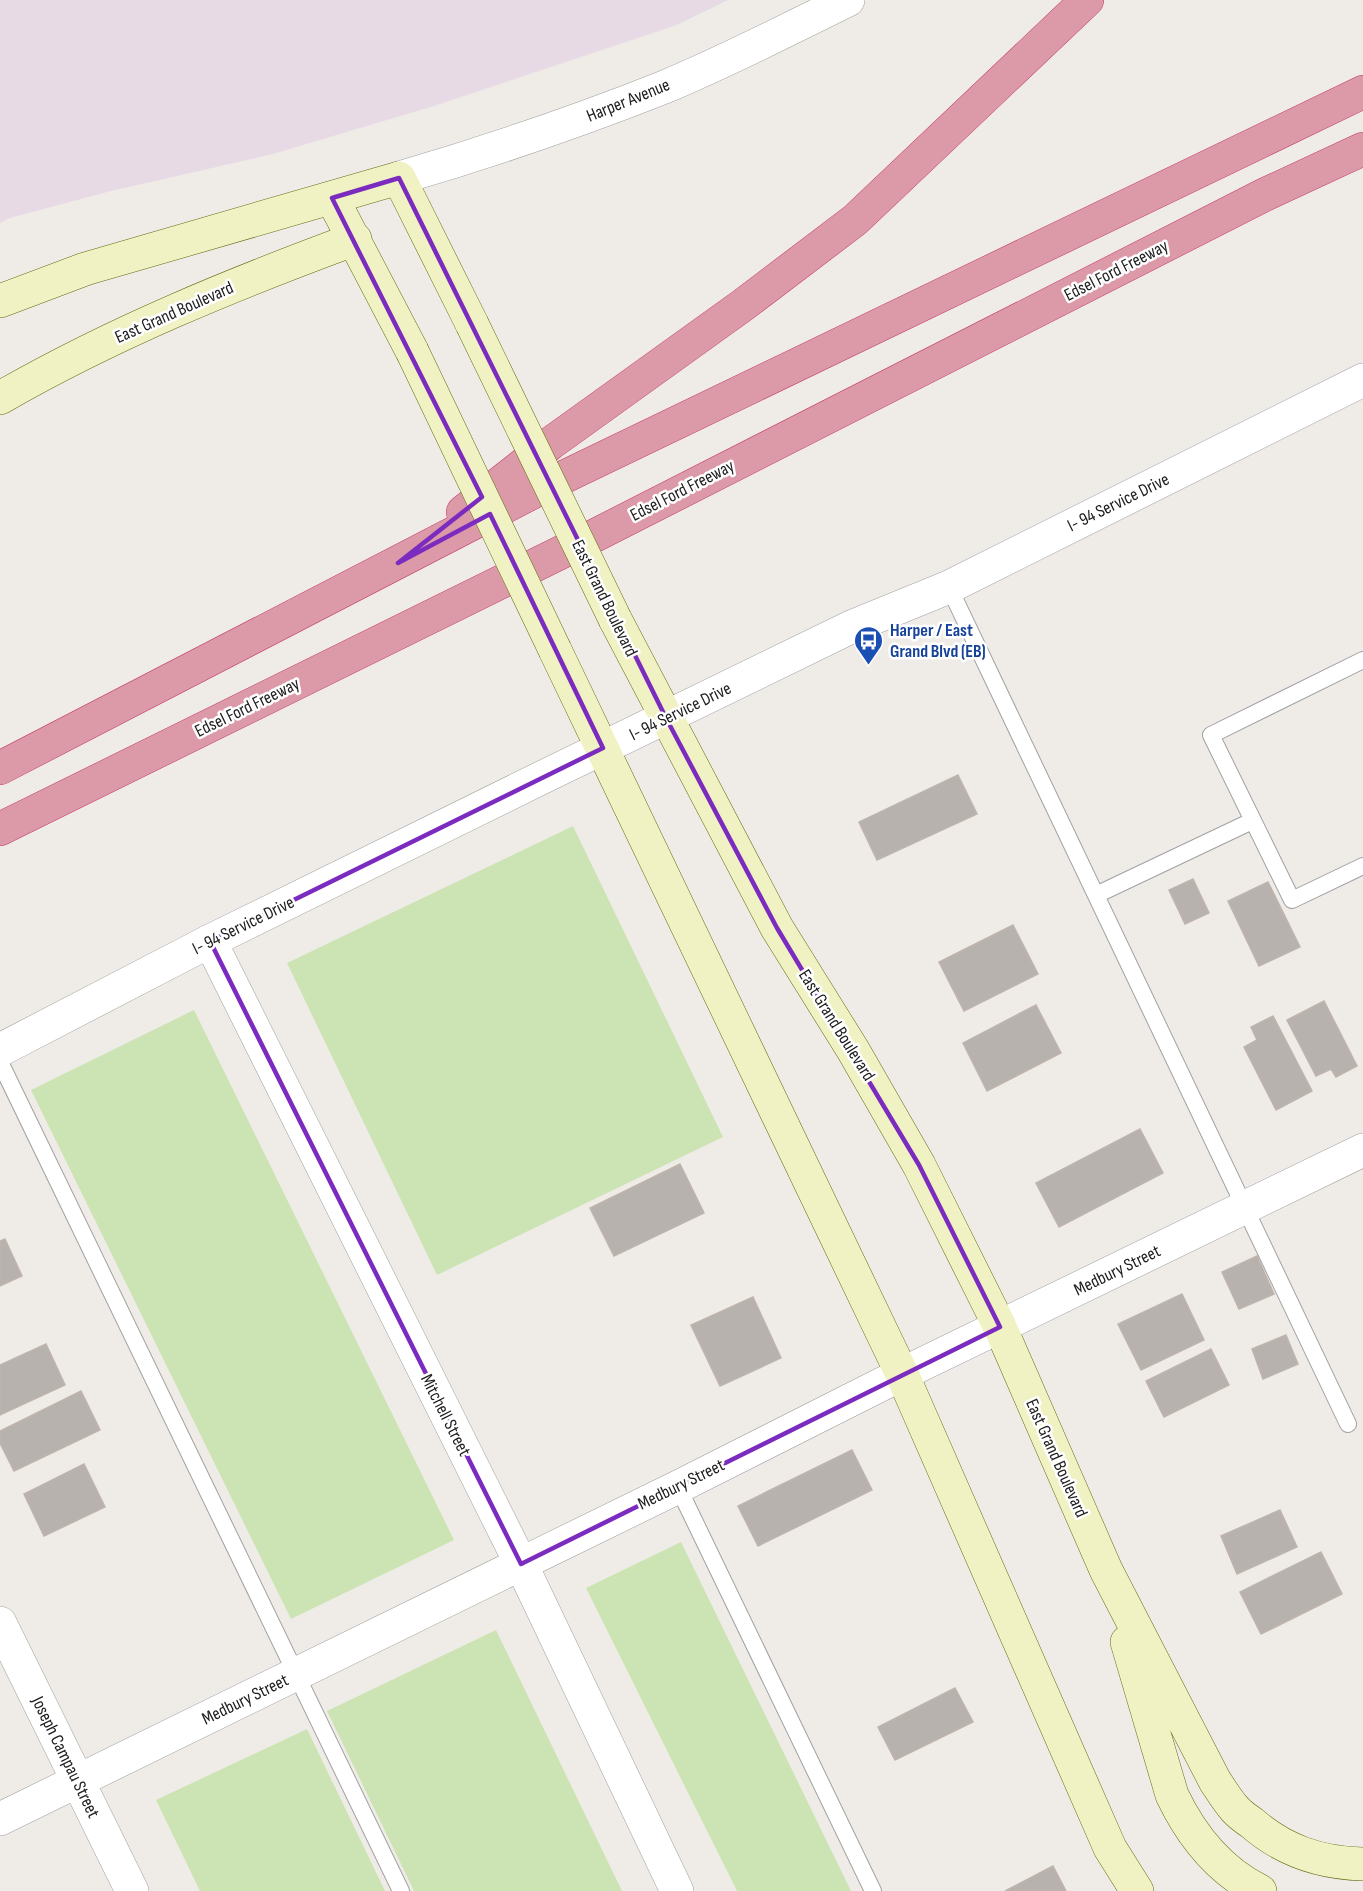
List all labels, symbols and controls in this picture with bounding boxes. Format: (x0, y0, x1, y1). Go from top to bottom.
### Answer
street label: Harper Avenue (583, 74, 673, 127)
street label: Edsel Ford Freeway (1061, 235, 1172, 306)
street label: East Grand Boulevard (112, 277, 237, 348)
street label: Edsel Ford Freeway (627, 455, 738, 526)
street label: I- 94 Service Drive (1064, 469, 1173, 536)
street label: East Grand Boulevard (567, 536, 642, 660)
place label: Harper / East Grand Blvd (EB) (890, 620, 986, 662)
bus stop icon: Harper / East Grand Blvd (EB) (853, 624, 885, 666)
street label: Edsel Ford Freeway (192, 673, 303, 742)
street label: I- 94 Service Drive (626, 678, 735, 745)
street label: I- 94 Service Drive (189, 892, 298, 959)
street label: East Grand Boulevard (794, 966, 879, 1085)
street label: Medbury Street (1071, 1240, 1164, 1300)
street label: Mitchell Street (416, 1371, 475, 1460)
street label: East Grand Boulevard (1021, 1396, 1092, 1521)
street label: Medbury Street (635, 1454, 728, 1514)
street label: Medbury Street (199, 1669, 292, 1729)
street label: Joseph Campau Street (27, 1692, 104, 1822)

